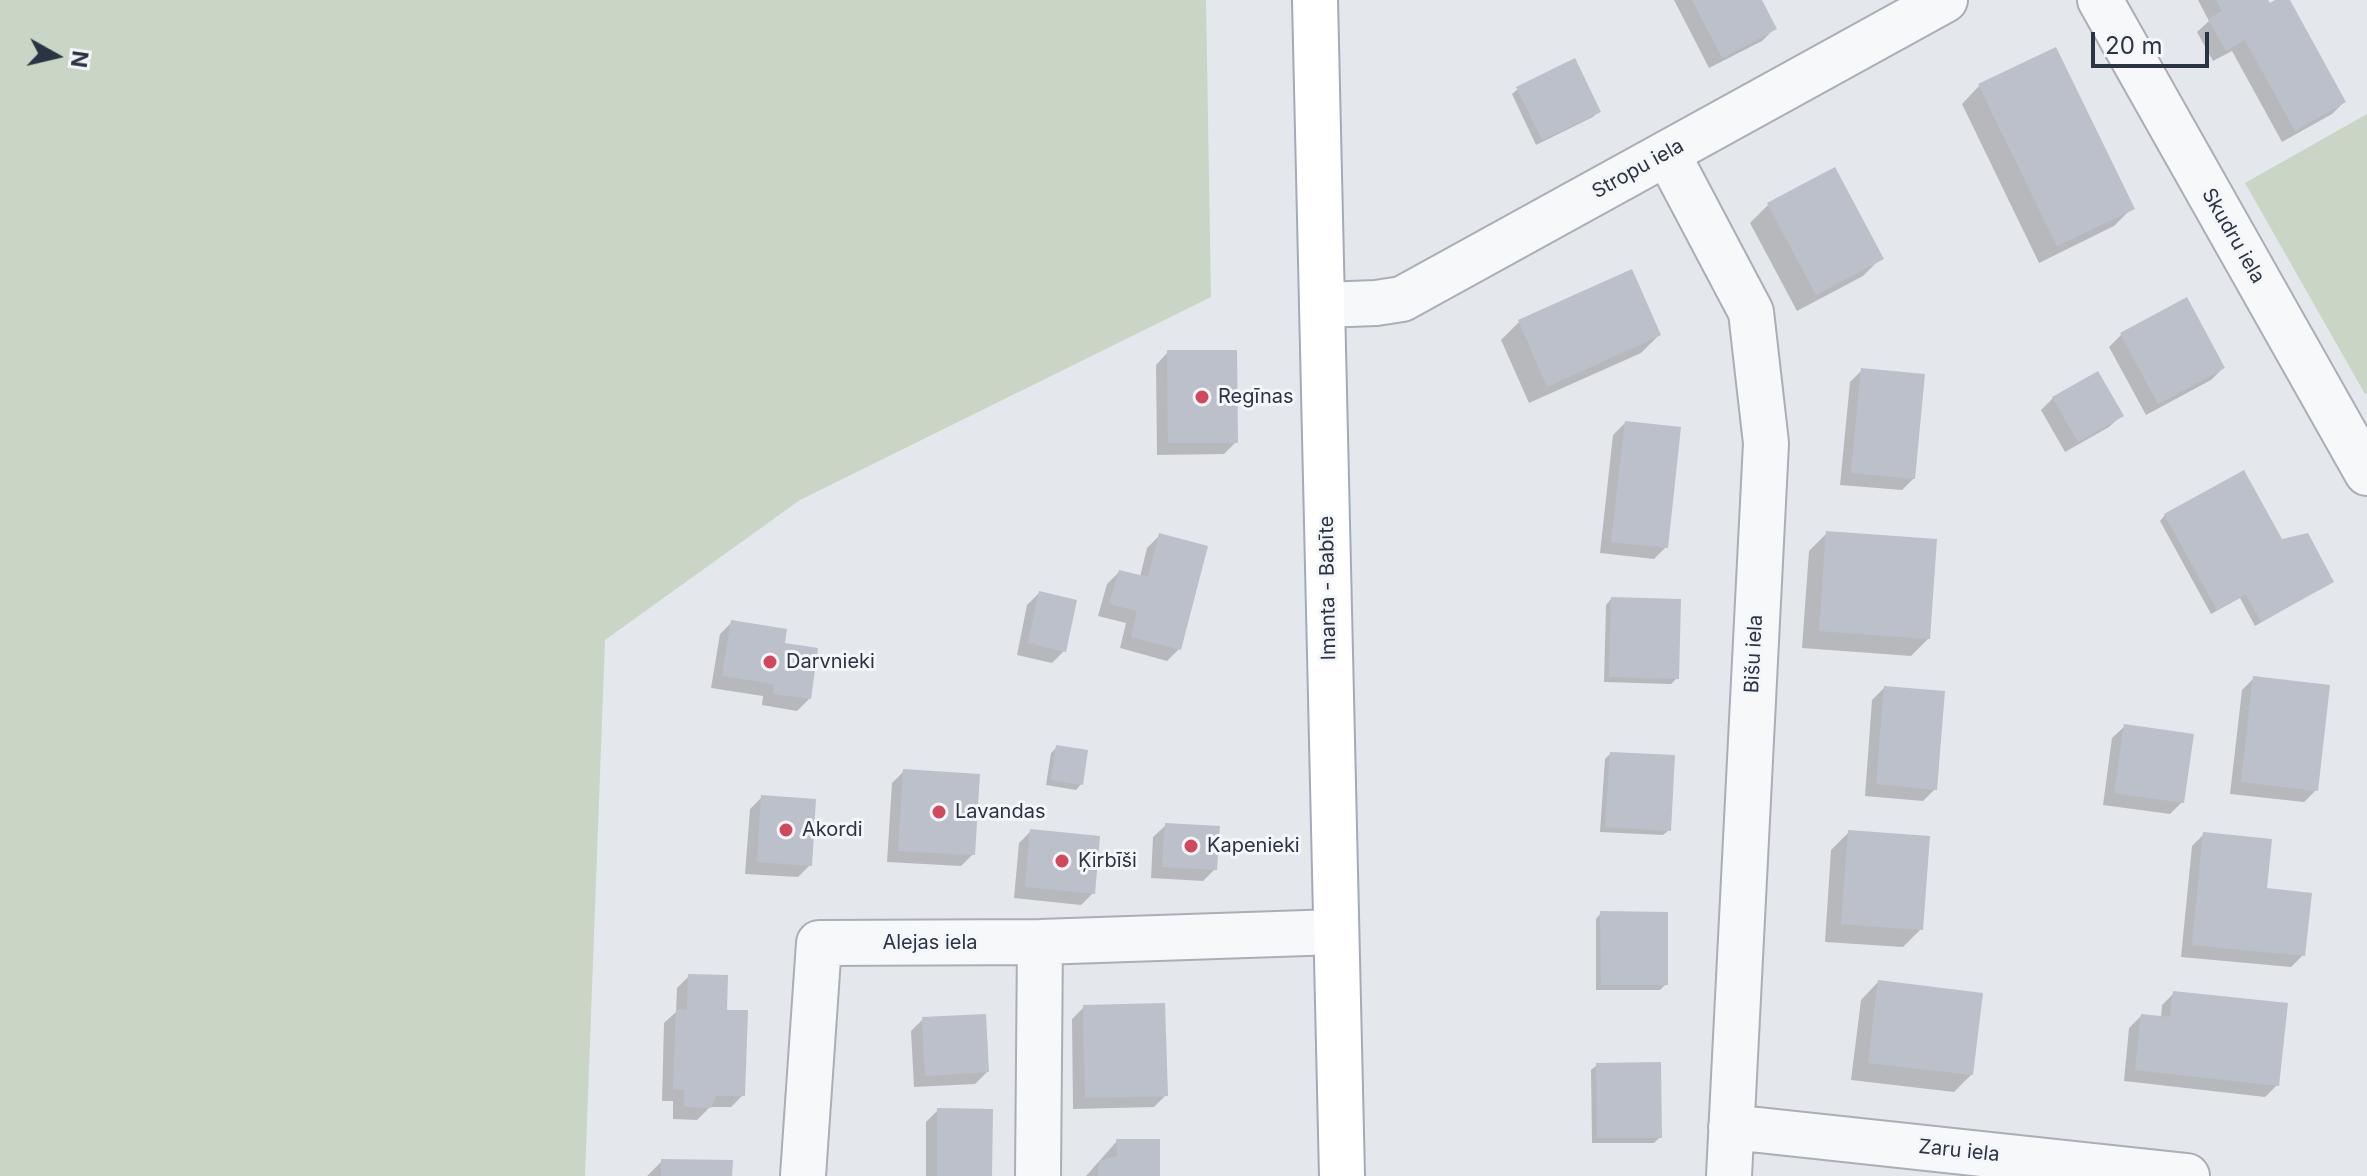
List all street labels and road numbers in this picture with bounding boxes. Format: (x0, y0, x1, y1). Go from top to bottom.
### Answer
street label: Stropu iela (1588, 134, 1688, 204)
street label: Skudru iela (2196, 184, 2270, 288)
street label: Imanta - Babīte (1315, 515, 1341, 661)
street label: Bišu iela (1740, 614, 1768, 694)
street label: Alejas iela (882, 931, 978, 955)
street label: Zaru iela (1917, 1135, 2001, 1167)

